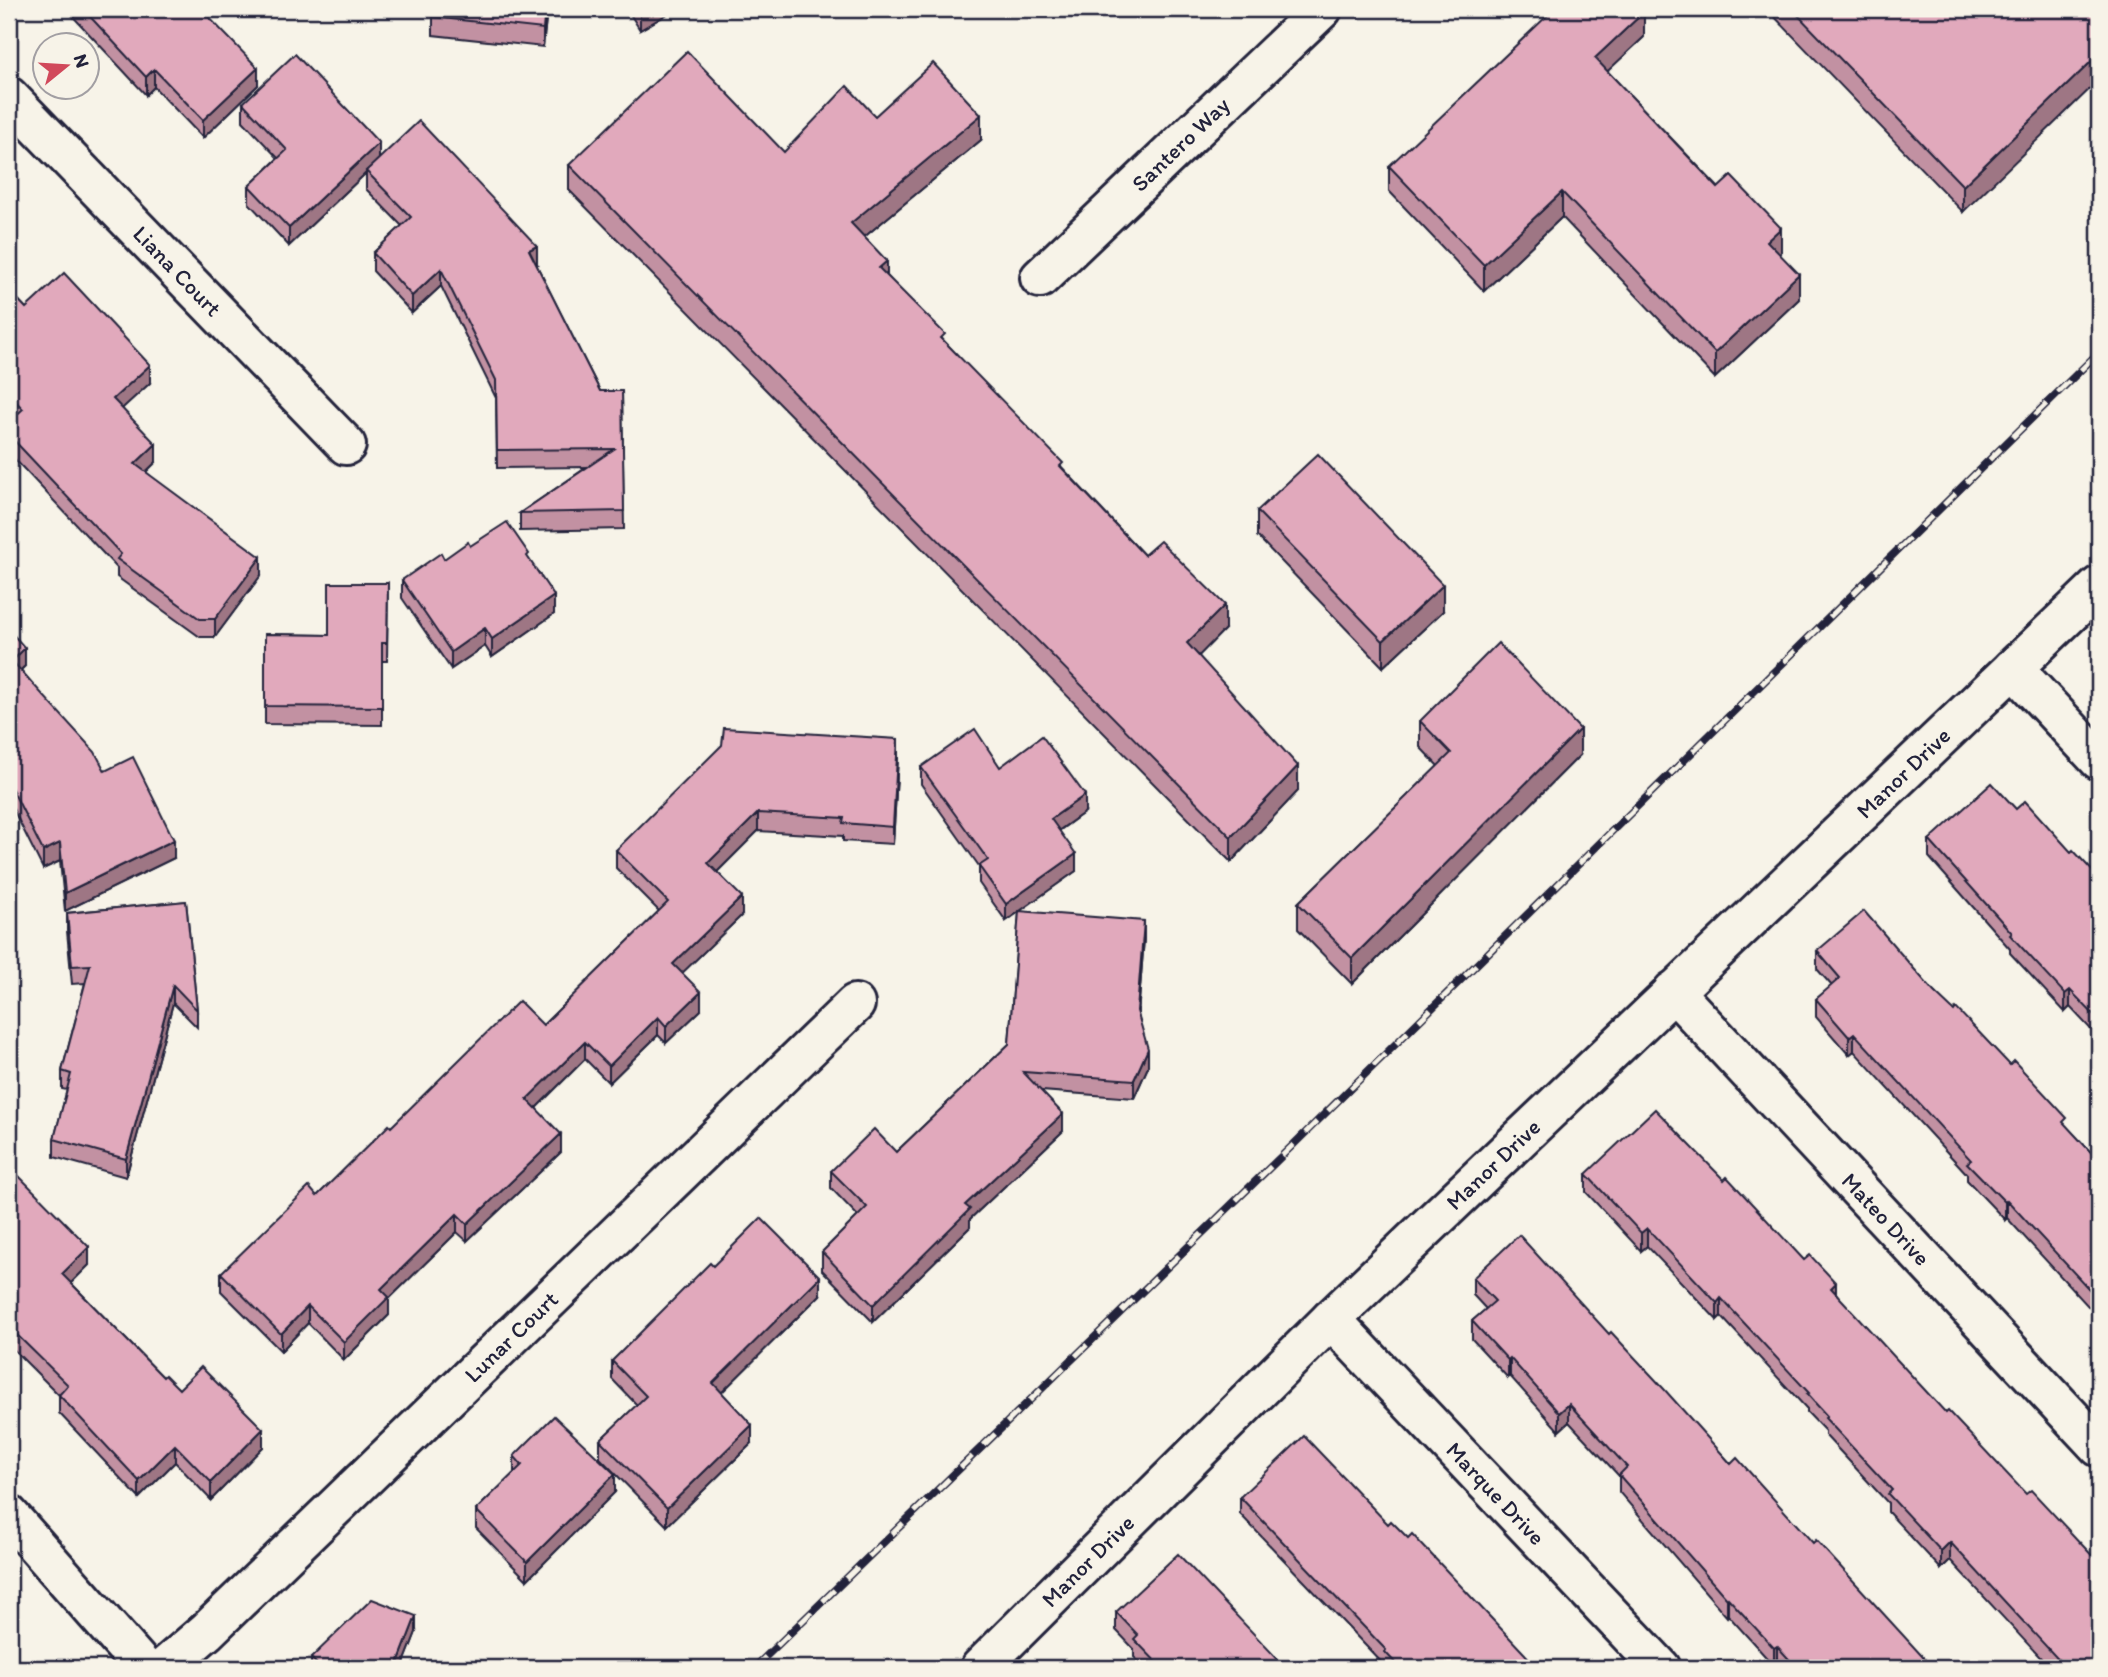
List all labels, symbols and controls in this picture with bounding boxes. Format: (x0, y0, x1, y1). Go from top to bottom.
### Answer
north arrow (32, 32, 102, 102)
text: N (69, 51, 95, 71)
street label: Santero Way (1126, 91, 1235, 197)
street label: Liana Court (127, 220, 228, 322)
street label: Manor Drive (1850, 721, 1956, 824)
street label: Manor Drive (1440, 1113, 1546, 1216)
street label: Mateo Drive (1836, 1167, 1936, 1271)
street label: Lunar Court (459, 1285, 564, 1388)
street label: Marque Drive (1440, 1436, 1551, 1551)
street label: Manor Drive (1035, 1509, 1140, 1613)

